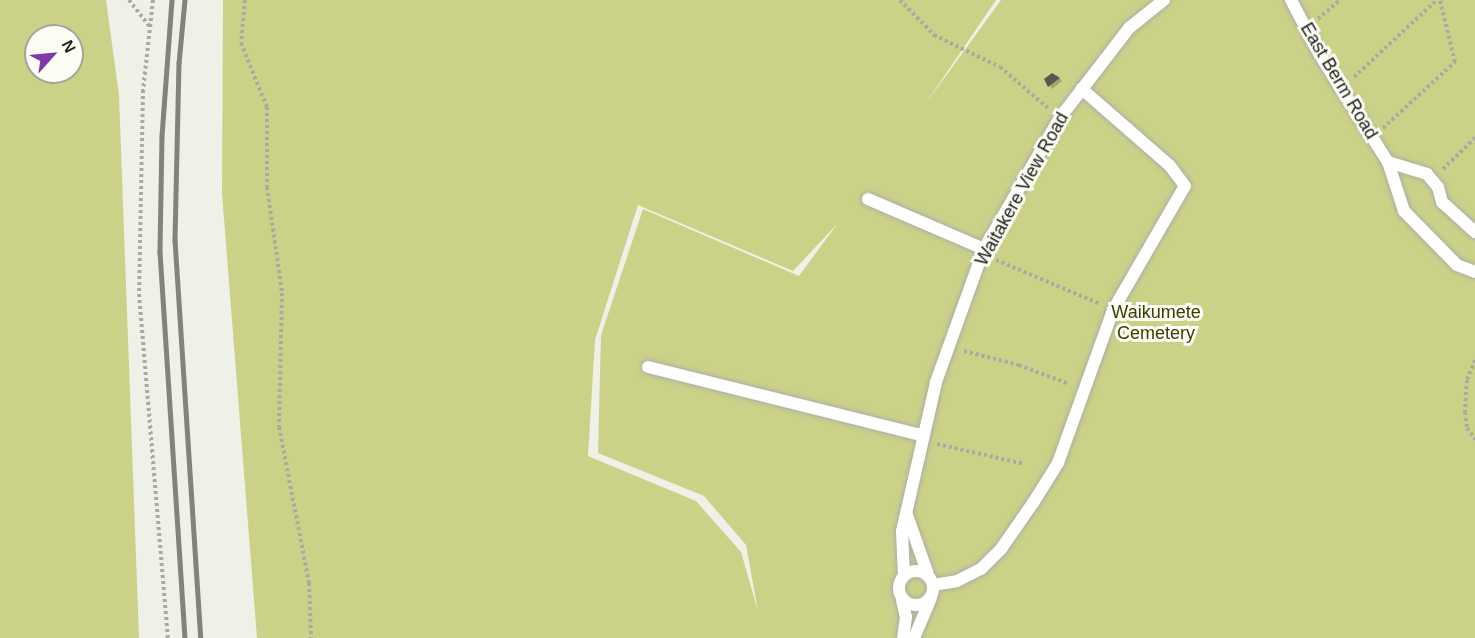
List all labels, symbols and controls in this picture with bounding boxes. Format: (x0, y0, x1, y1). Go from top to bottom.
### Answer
street label: East Berm Road (1296, 19, 1382, 143)
north arrow (24, 24, 84, 84)
text: N (59, 37, 79, 56)
street label: Waitakere View Road (971, 109, 1073, 269)
park label: Waikumete Cemetery (1111, 302, 1201, 344)

